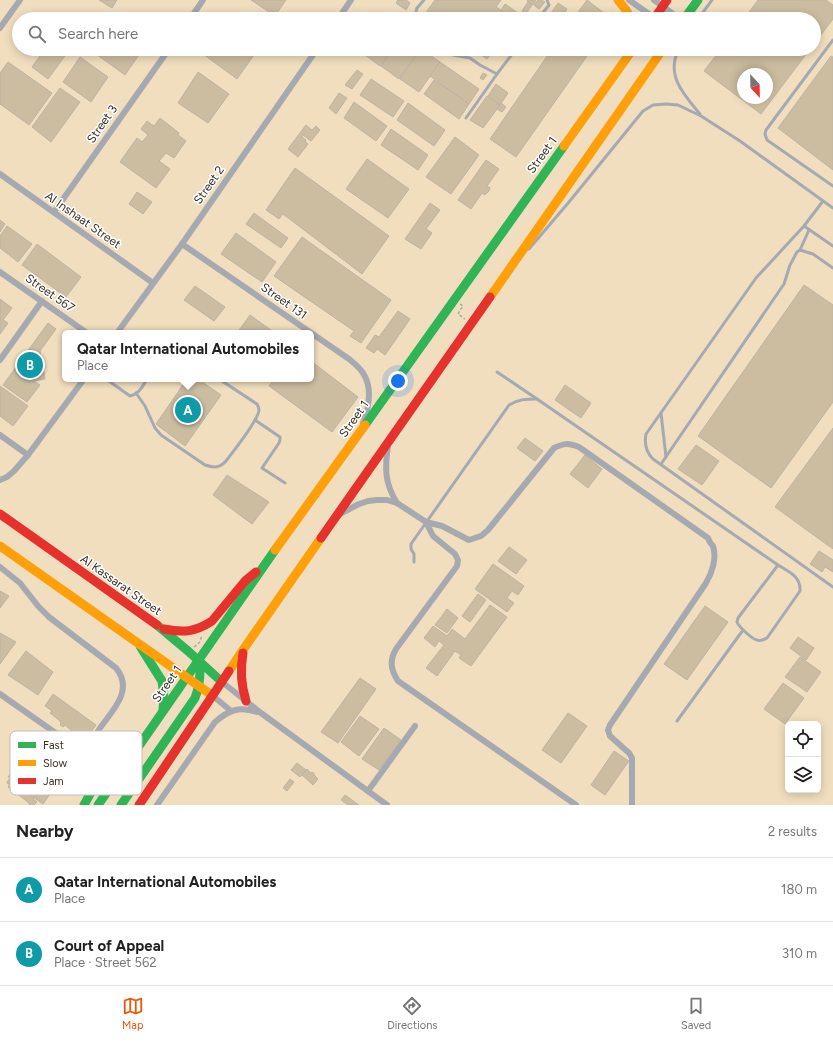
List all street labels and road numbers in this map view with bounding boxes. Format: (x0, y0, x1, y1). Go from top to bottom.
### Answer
street label: Street 3 (84, 102, 120, 146)
street label: Street 1 (524, 134, 560, 176)
street label: Street 2 (191, 163, 227, 207)
street label: Al Inshaat Street (42, 189, 124, 252)
street label: Street 567 (23, 271, 78, 315)
street label: Street 131 (258, 280, 310, 322)
street label: Street 1 (336, 398, 372, 440)
street label: Al Kassarat Street (78, 552, 165, 618)
street label: Street 1 (149, 663, 185, 705)

